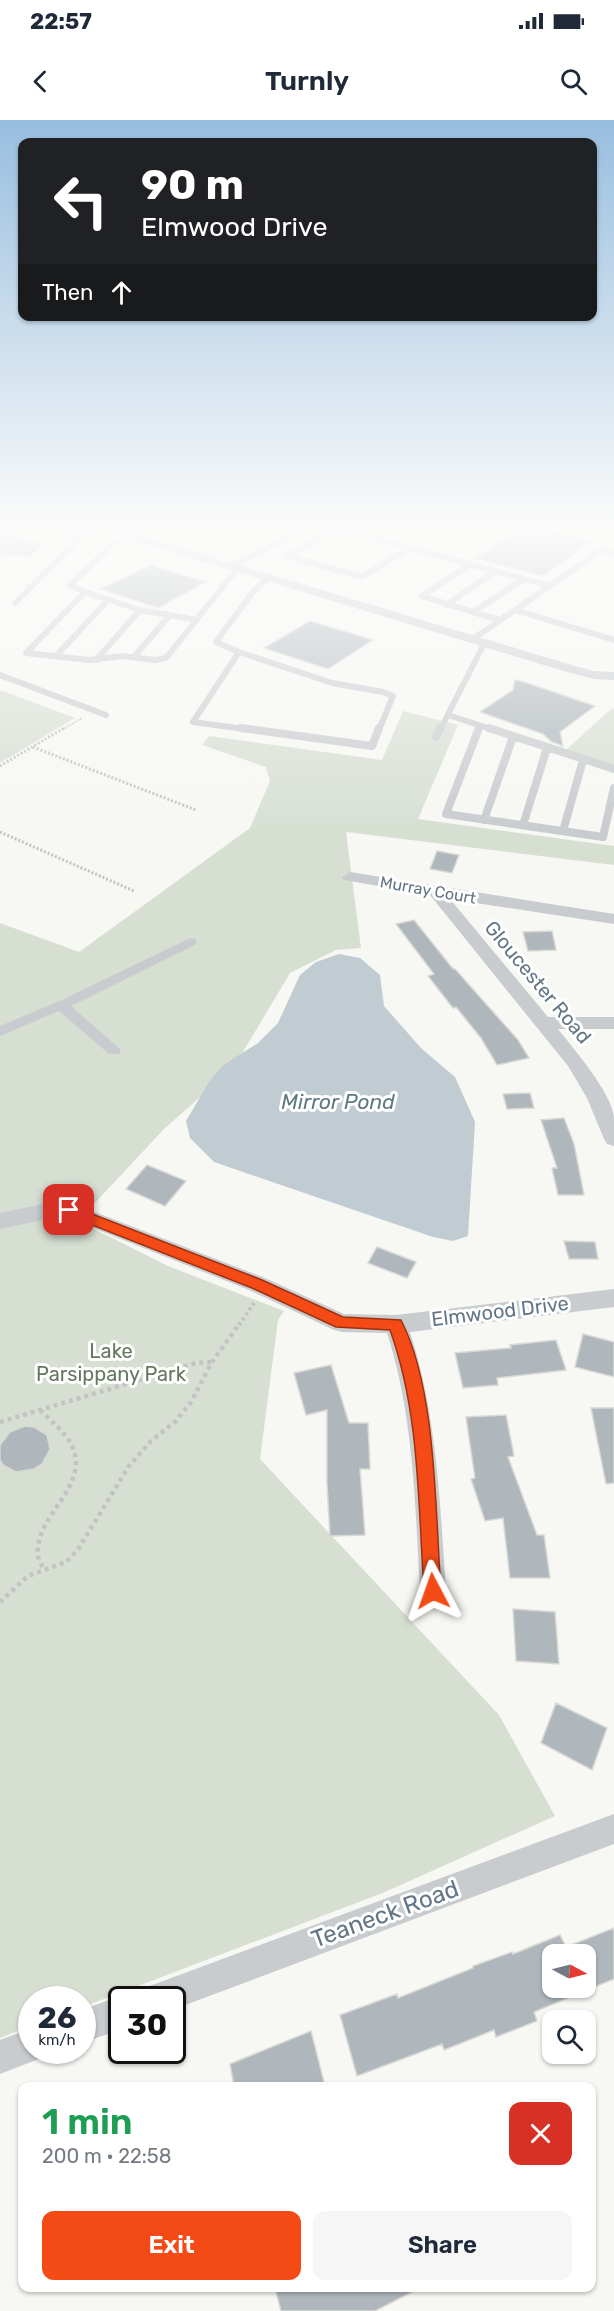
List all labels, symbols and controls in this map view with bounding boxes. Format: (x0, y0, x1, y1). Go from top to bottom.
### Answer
text: 22:57 (30, 8, 92, 35)
icon: back (24, 65, 57, 98)
text: Turnly (265, 65, 349, 97)
icon: search (557, 65, 590, 98)
text: 90 m (141, 160, 244, 210)
icon: left (42, 162, 120, 240)
text: Elmwood Drive (141, 211, 328, 243)
icon: ahead (105, 276, 138, 309)
text: Then (42, 279, 93, 306)
street label: Murray Court (379, 872, 477, 908)
street label: Gloucester Road (480, 916, 596, 1048)
water label: Mirror Pond (281, 1089, 395, 1114)
pin (43, 1184, 94, 1235)
icon: arrive (52, 1193, 85, 1226)
street label: Elmwood Drive (430, 1291, 570, 1331)
park label: Lake Parsippany Park (36, 1339, 187, 1386)
position arrow (401, 1559, 465, 1623)
street label: Teaneck Road (308, 1874, 462, 1954)
north arrow (542, 1944, 596, 1998)
map controls (542, 1944, 596, 2064)
speed limit sign: 30 (108, 1986, 186, 2064)
text: 26 (37, 2000, 77, 2036)
button: search (542, 2010, 596, 2064)
text: km/h (38, 2031, 76, 2049)
text: 1 min (42, 2100, 133, 2143)
button: close (509, 2102, 572, 2165)
text: 200 m · 22:58 (42, 2144, 171, 2168)
button: Exit (42, 2211, 301, 2280)
button: Share (313, 2211, 572, 2280)

